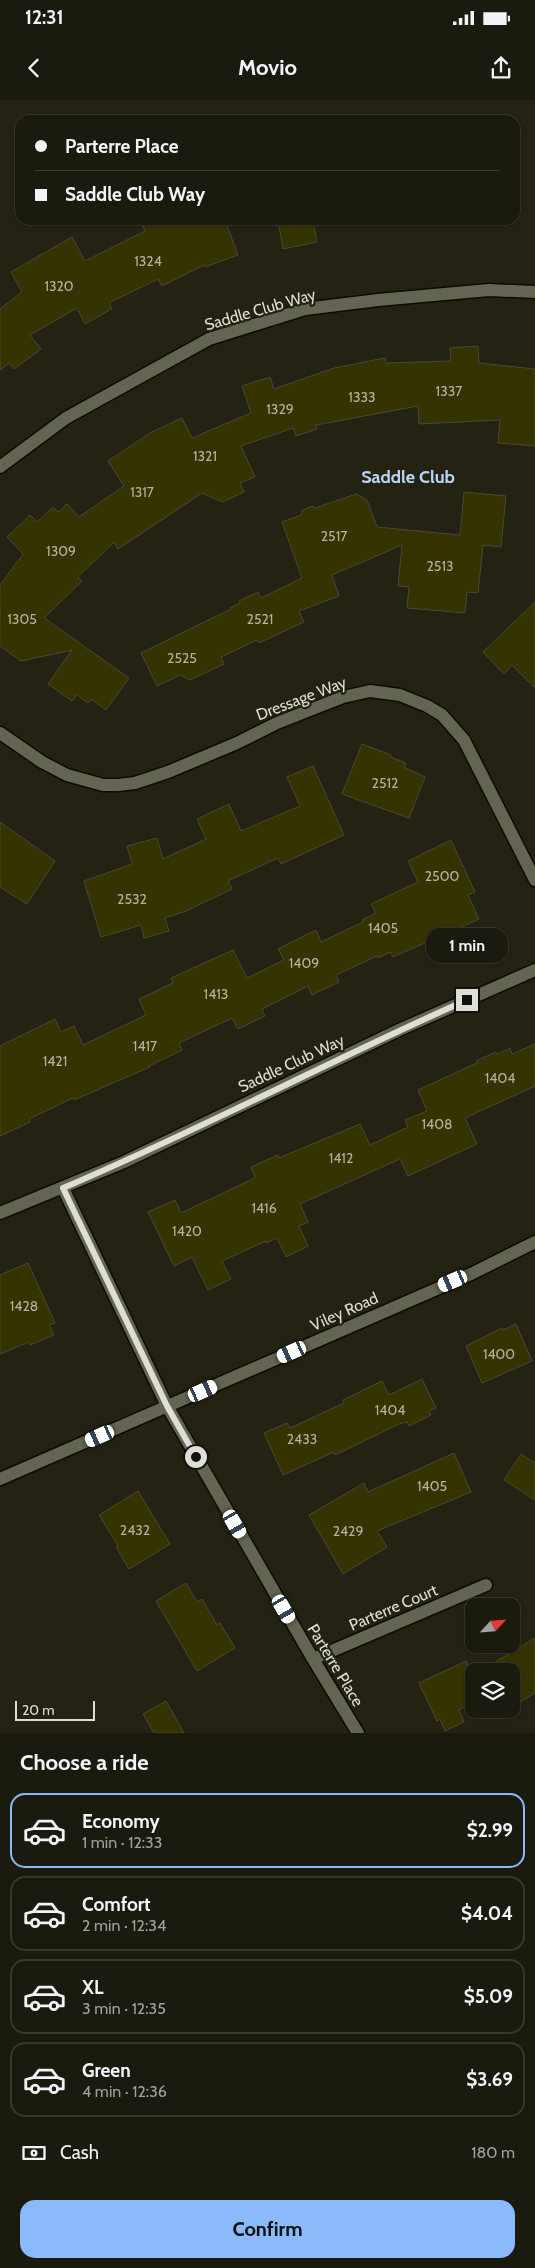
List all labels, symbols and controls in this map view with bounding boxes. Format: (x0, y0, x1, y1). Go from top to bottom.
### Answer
text: 12:31 (25, 6, 64, 29)
icon: back (20, 54, 48, 82)
text: Movio (238, 54, 297, 81)
icon: share (487, 54, 515, 82)
text: Parterre Place (65, 135, 179, 158)
text: Saddle Club Way (65, 183, 205, 206)
house number: 1324 (134, 252, 162, 270)
house number: 1320 (44, 277, 74, 295)
street label: Saddle Club Way (202, 285, 318, 334)
house number: 1337 (436, 382, 462, 400)
house number: 1333 (348, 388, 376, 406)
house number: 1329 (266, 400, 294, 418)
house number: 1321 (193, 447, 217, 465)
district label: Saddle Club (361, 466, 455, 488)
house number: 1317 (130, 483, 154, 501)
house number: 2517 (321, 527, 347, 545)
house number: 1309 (46, 542, 76, 560)
house number: 2513 (426, 557, 454, 575)
house number: 1305 (7, 610, 37, 628)
house number: 2521 (247, 610, 273, 628)
house number: 2525 (167, 649, 197, 667)
street label: Dressage Way (253, 673, 349, 724)
house number: 2512 (372, 774, 398, 792)
house number: 2500 (425, 867, 459, 885)
house number: 2532 (117, 890, 147, 908)
house number: 1405 (368, 919, 398, 937)
callout: 1 min (426, 928, 508, 962)
text: 1 min (449, 936, 485, 955)
house number: 1409 (289, 954, 319, 972)
house number: 1413 (204, 985, 228, 1003)
route end (456, 989, 478, 1011)
street label: Saddle Club Way (235, 1031, 347, 1096)
house number: 1417 (133, 1037, 157, 1055)
house number: 1421 (43, 1052, 67, 1070)
house number: 1404 (485, 1069, 515, 1087)
house number: 1408 (422, 1115, 452, 1133)
house number: 1412 (329, 1149, 353, 1167)
house number: 1416 (251, 1199, 277, 1217)
house number: 1420 (172, 1222, 202, 1240)
car (436, 1268, 469, 1294)
street label: Viley Road (307, 1288, 381, 1335)
house number: 1428 (10, 1297, 38, 1315)
car (275, 1339, 308, 1365)
house number: 1400 (483, 1345, 515, 1363)
car (186, 1378, 219, 1404)
house number: 1404 (375, 1401, 405, 1419)
car (83, 1423, 116, 1449)
house number: 2433 (287, 1430, 317, 1448)
route start (185, 1446, 207, 1468)
house number: 1405 (417, 1477, 447, 1495)
car (221, 1507, 248, 1541)
house number: 2432 (120, 1521, 150, 1539)
house number: 2429 (333, 1522, 363, 1540)
street label: Parterre Court (346, 1580, 441, 1635)
car (270, 1592, 297, 1626)
north arrow (465, 1598, 520, 1652)
map controls (465, 1598, 520, 1718)
street label: Parterre Place (304, 1621, 368, 1710)
button: layers (465, 1663, 520, 1718)
scale bar (15, 1698, 95, 1721)
text: 20 m (22, 1701, 55, 1719)
text: Choose a ride (20, 1749, 149, 1776)
icon: car (22, 1808, 67, 1853)
text: Economy (82, 1810, 160, 1833)
text: $2.99 (467, 1819, 513, 1842)
text: 1 min · 12:33 (82, 1833, 162, 1852)
icon: car (22, 1891, 67, 1936)
text: Comfort (82, 1893, 151, 1916)
text: $4.04 (461, 1902, 513, 1925)
text: 2 min · 12:34 (82, 1916, 166, 1935)
icon: car (22, 1974, 67, 2019)
text: XL (82, 1976, 103, 1999)
text: $5.09 (464, 1985, 513, 2008)
text: 3 min · 12:35 (82, 1999, 166, 2018)
icon: car (22, 2057, 67, 2102)
text: Green (82, 2059, 131, 2082)
text: $3.69 (466, 2068, 513, 2091)
text: 4 min · 12:36 (82, 2082, 167, 2101)
icon: cash (20, 2139, 48, 2167)
text: Cash (60, 2141, 99, 2164)
text: 180 m (471, 2143, 515, 2162)
button: Confirm (20, 2200, 515, 2258)

